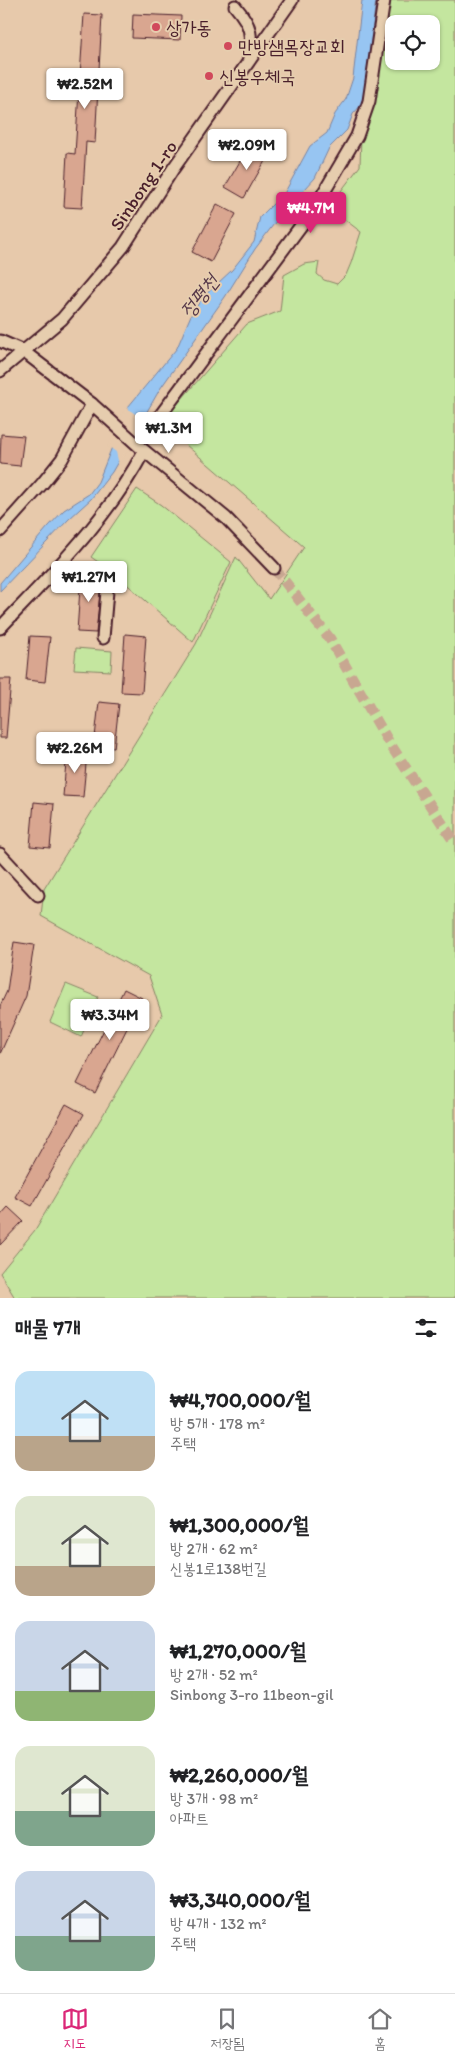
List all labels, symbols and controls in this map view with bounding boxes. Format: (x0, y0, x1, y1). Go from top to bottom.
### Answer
map controls (385, 15, 440, 70)
button: locate (385, 15, 440, 70)
place label: 상가동 (166, 16, 212, 39)
marker: 상가동 (150, 21, 162, 33)
place label: 만방샘목장교회 (238, 35, 345, 58)
marker: 만방샘목장교회 (222, 40, 234, 52)
place label: 신봉우체국 (219, 65, 295, 88)
pin: ₩2.52M (44, 68, 126, 110)
marker: 신봉우체국 (203, 70, 215, 82)
text: ₩2.52M (57, 74, 113, 93)
pin: ₩2.09M (206, 128, 288, 171)
text: ₩2.09M (219, 135, 275, 154)
street label: Sinbong 1-ro (105, 136, 182, 235)
pin: ₩4.7M (276, 192, 346, 234)
text: ₩4.7M (287, 198, 335, 217)
water label: 정평천 (175, 268, 224, 322)
pin: ₩1.3M (134, 412, 204, 454)
text: ₩1.3M (146, 418, 192, 437)
pin: ₩1.27M (48, 560, 130, 603)
text: ₩1.27M (62, 567, 116, 586)
pin: ₩2.26M (34, 732, 116, 774)
text: ₩2.26M (47, 738, 103, 757)
pin: ₩3.34M (69, 998, 151, 1041)
text: ₩3.34M (81, 1005, 139, 1024)
icon: filters (412, 1314, 440, 1342)
text: 매물 7개 (15, 1315, 81, 1340)
text: ₩4,700,000/월 (170, 1387, 311, 1412)
icon: home (55, 1391, 115, 1451)
text: 방 5개 · 178 m² (170, 1414, 265, 1433)
text: 주택 (170, 1434, 196, 1453)
text: ₩1,300,000/월 (170, 1512, 310, 1537)
icon: home (55, 1516, 115, 1576)
text: 방 2개 · 62 m² (170, 1539, 258, 1558)
text: 신봉1로138번길 (170, 1559, 267, 1578)
text: ₩1,270,000/월 (170, 1638, 307, 1663)
icon: home (55, 1641, 115, 1701)
text: 방 2개 · 52 m² (170, 1665, 258, 1684)
text: Sinbong 3-ro 11beon-gil (170, 1685, 334, 1704)
text: ₩2,260,000/월 (170, 1762, 309, 1787)
icon: home (55, 1766, 115, 1826)
text: 방 3개 · 98 m² (170, 1789, 258, 1808)
text: 아파트 (170, 1809, 209, 1828)
text: ₩3,340,000/월 (170, 1887, 311, 1912)
icon: home (55, 1891, 115, 1951)
text: 방 4개 · 132 m² (170, 1914, 267, 1933)
text: 주택 (170, 1934, 196, 1953)
tab: 지도 (61, 2005, 89, 2053)
tab: 저장됨 (211, 2005, 244, 2053)
tab: 홈 (366, 2005, 394, 2053)

